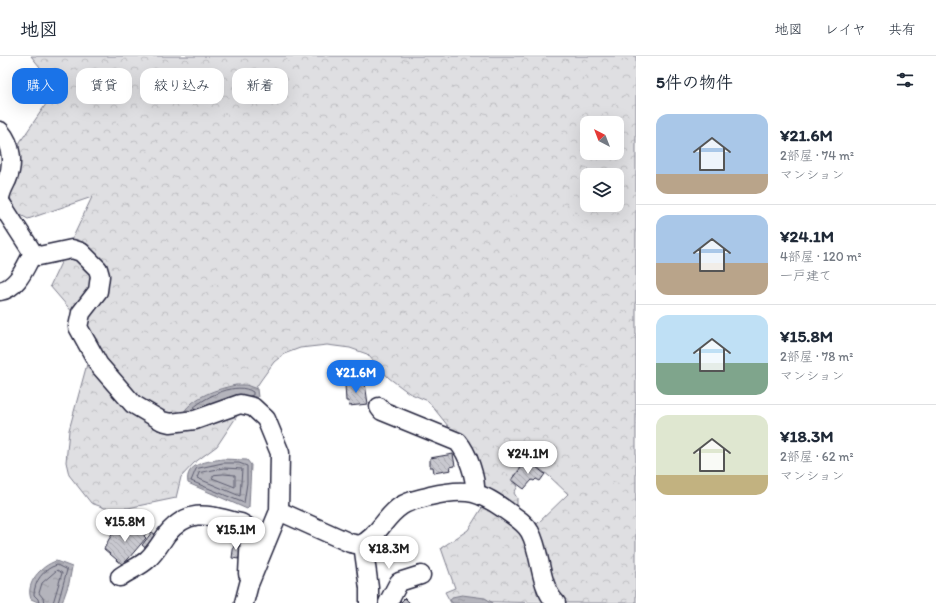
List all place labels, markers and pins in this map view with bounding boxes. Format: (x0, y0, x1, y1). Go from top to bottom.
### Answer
pin: ¥21.6M (323, 360, 389, 394)
pin: ¥24.1M (495, 441, 561, 475)
pin: ¥15.8M (92, 509, 158, 543)
pin: ¥15.1M (203, 517, 269, 551)
pin: ¥18.3M (356, 536, 422, 570)

